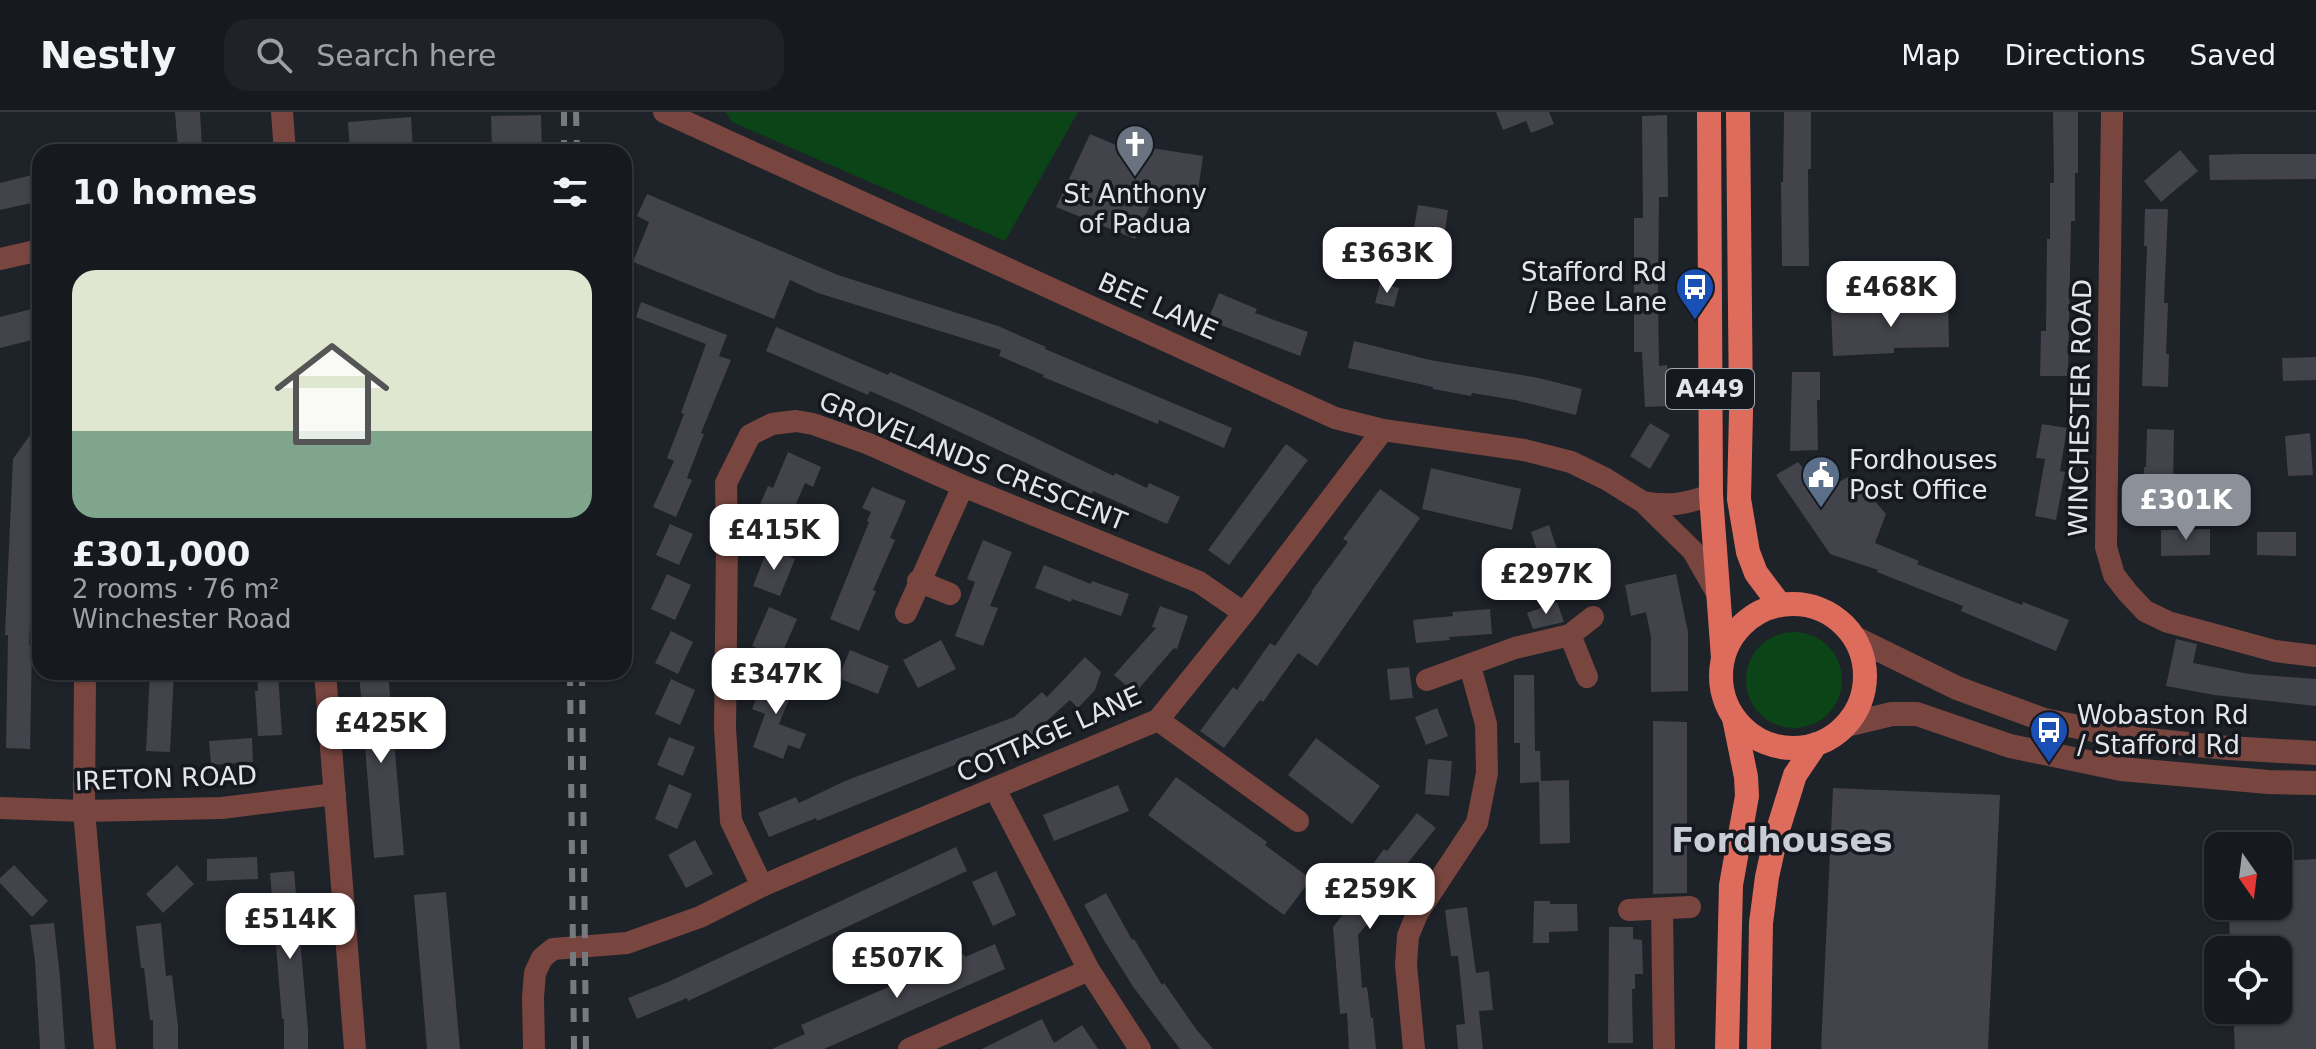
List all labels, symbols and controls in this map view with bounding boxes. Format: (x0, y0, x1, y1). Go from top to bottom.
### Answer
search box (224, 19, 784, 91)
text: Nestly (40, 33, 176, 77)
icon: search (252, 33, 296, 77)
text: Search here (316, 38, 496, 73)
text: Map (1901, 39, 1960, 72)
text: Directions (2004, 39, 2145, 72)
text: Saved (2189, 39, 2276, 72)
church icon: St Anthony of Padua (1114, 123, 1156, 178)
icon: filters (548, 170, 592, 214)
text: 10 homes (72, 172, 257, 212)
place label: St Anthony of Padua (1063, 179, 1207, 239)
pin: £363K (1331, 227, 1443, 295)
text: £363K (1341, 238, 1433, 268)
place label: Stafford Rd / Bee Lane (1521, 257, 1667, 317)
pin: £468K (1835, 261, 1947, 329)
street label: BEE LANE (1094, 266, 1222, 346)
bus stop icon: Stafford Rd / Bee Lane (1674, 266, 1716, 321)
text: £468K (1845, 272, 1937, 302)
street label: WINCHESTER ROAD (2063, 279, 2097, 537)
icon: home (260, 322, 404, 466)
road number: A449 (1666, 369, 1754, 409)
street label: GROVELANDS CRESCENT (815, 386, 1131, 537)
place label: Fordhouses Post Office (1849, 445, 1998, 505)
public building icon: Fordhouses Post Office (1800, 454, 1842, 509)
pin: £301K (2130, 474, 2242, 542)
text: £301K (2140, 485, 2232, 515)
pin: £415K (718, 504, 830, 572)
text: £415K (728, 515, 820, 545)
text: £301,000 (72, 534, 251, 574)
pin: £297K (1490, 548, 1602, 616)
text: £297K (1500, 559, 1592, 589)
text: 2 rooms · 76 m² (72, 574, 280, 604)
text: Winchester Road (72, 604, 292, 634)
pin: £347K (720, 648, 832, 716)
text: £347K (730, 659, 822, 689)
street label: COTTAGE LANE (952, 680, 1146, 788)
pin: £425K (325, 697, 437, 765)
place label: Wobaston Rd / Stafford Rd (2077, 700, 2249, 760)
text: £425K (335, 708, 427, 738)
bus stop icon: Wobaston Rd / Stafford Rd (2028, 709, 2070, 764)
street label: IRETON ROAD (74, 760, 258, 796)
district label: Fordhouses (1671, 820, 1893, 860)
north arrow (2204, 832, 2292, 920)
map controls (2204, 832, 2292, 1024)
pin: £259K (1314, 863, 1426, 931)
text: £259K (1324, 874, 1416, 904)
pin: £514K (234, 893, 346, 961)
text: £514K (244, 904, 336, 934)
pin: £507K (841, 932, 953, 1000)
button: locate (2204, 936, 2292, 1024)
text: £507K (851, 943, 943, 973)

